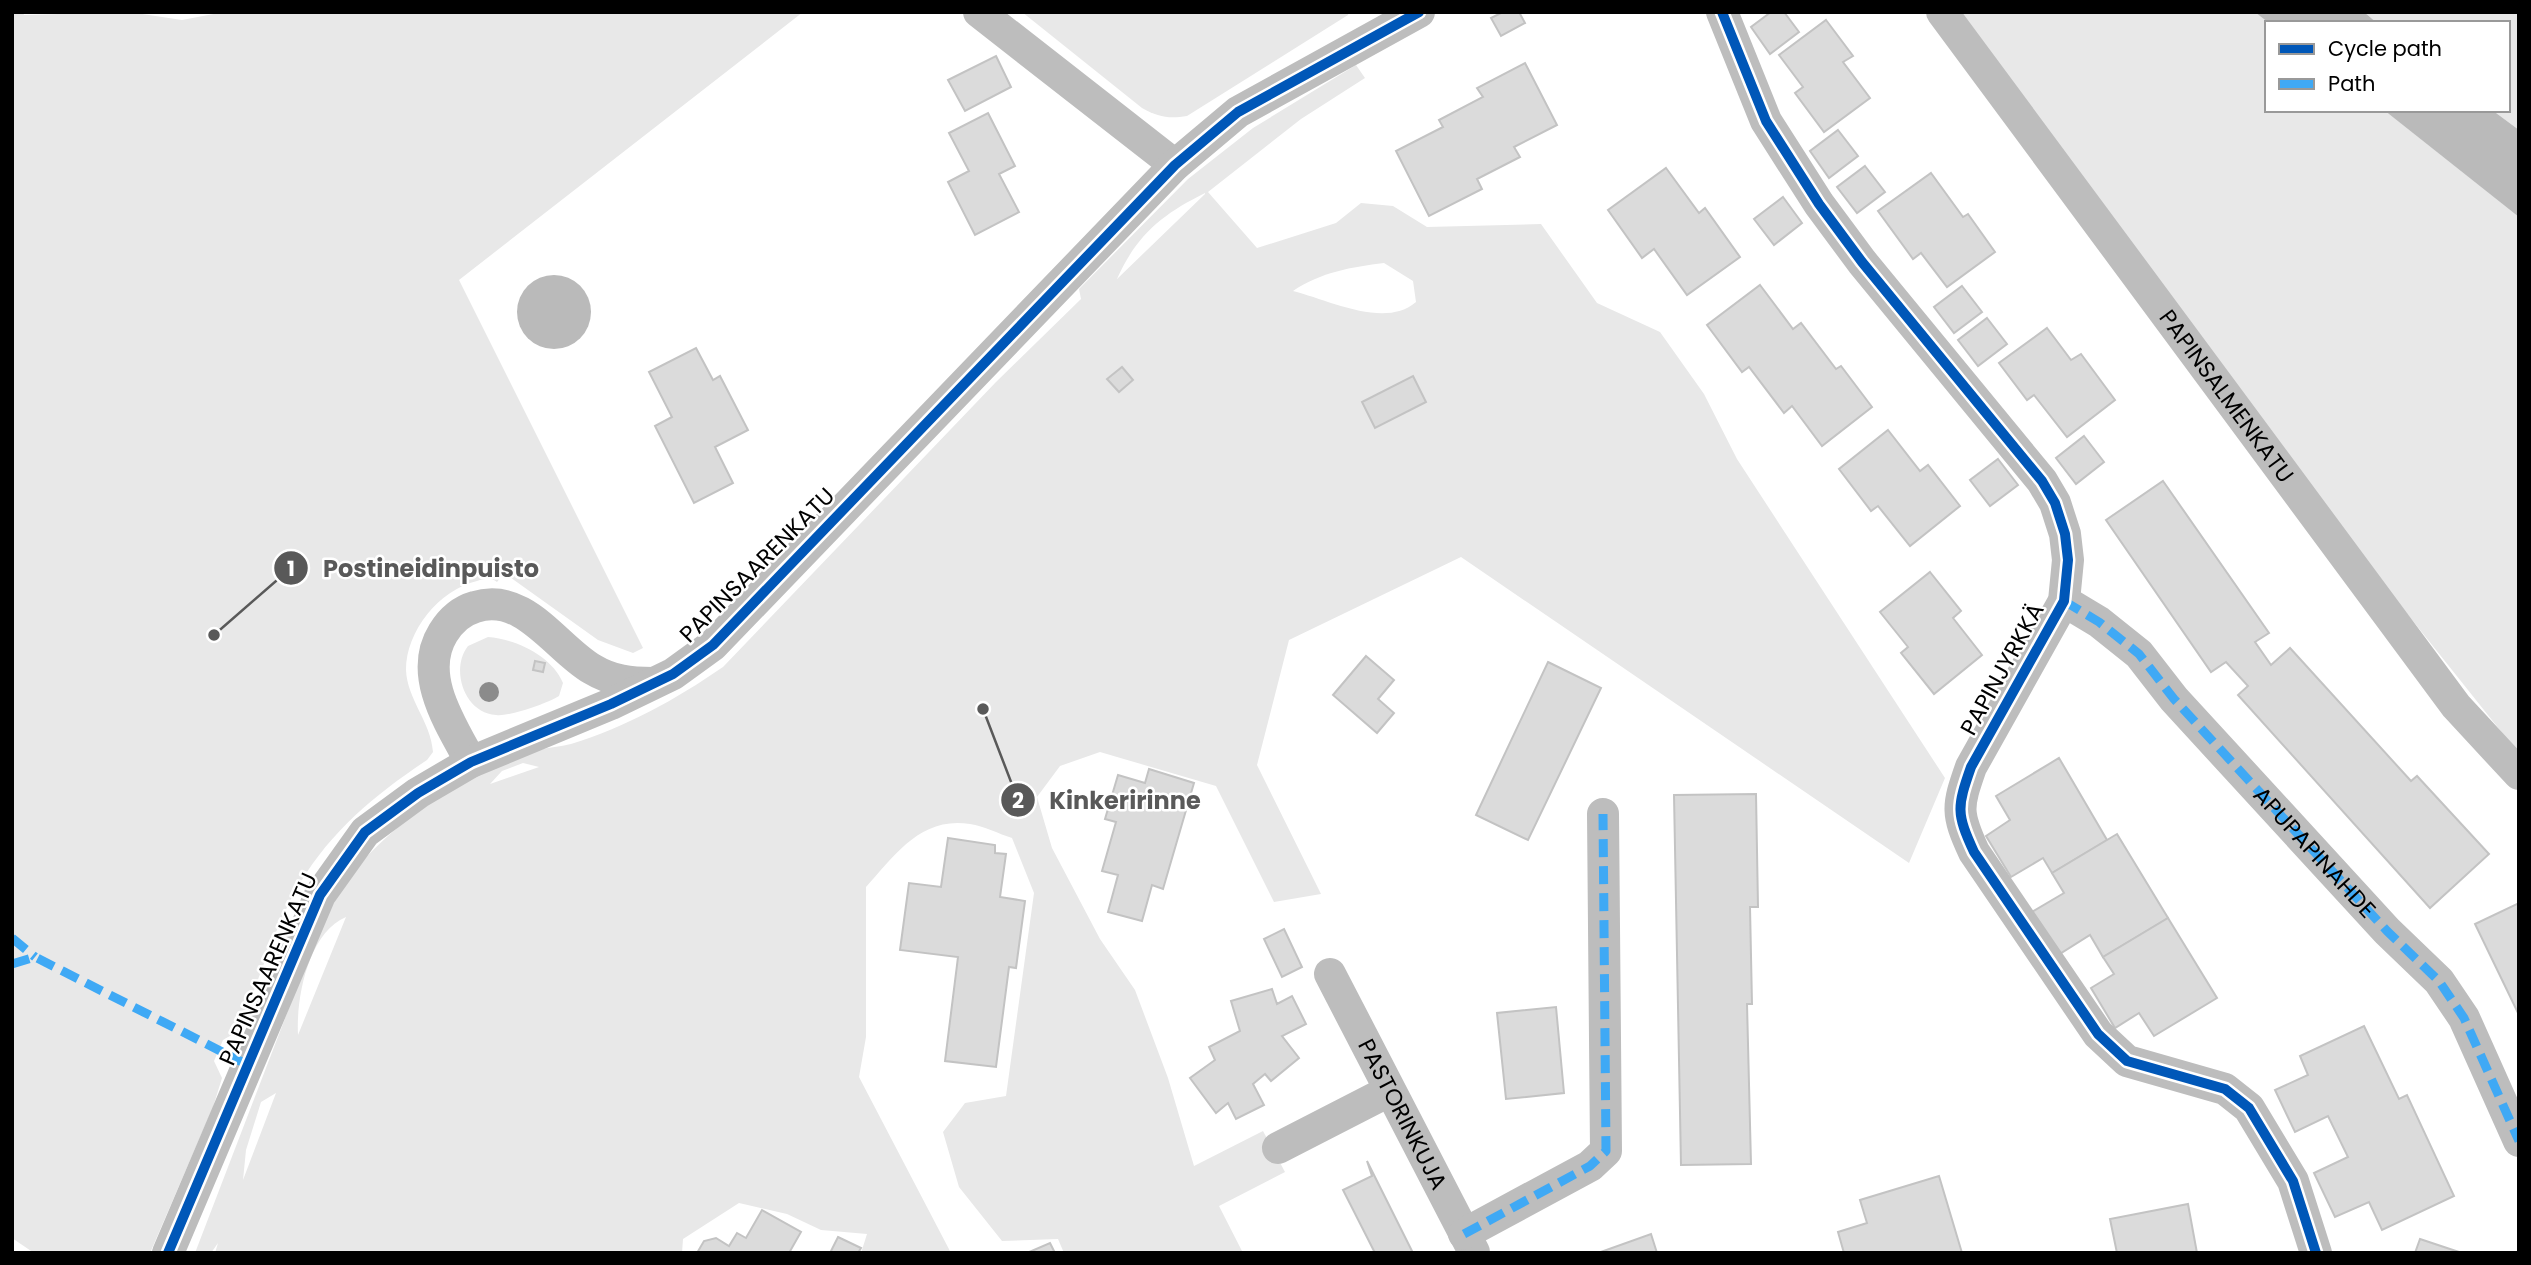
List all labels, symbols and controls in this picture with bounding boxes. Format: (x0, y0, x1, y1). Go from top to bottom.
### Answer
legend (2265, 21, 2510, 112)
text: Cycle path (2328, 34, 2442, 63)
text: Path (2328, 69, 2375, 98)
street label: PAPINSALMENKATU (2152, 303, 2301, 489)
street label: PAPINSAARENKATU (672, 480, 842, 650)
callout: Postineidinpuisto (274, 546, 553, 591)
text: Postineidinpuisto (323, 552, 539, 585)
text: 1 (287, 554, 295, 583)
street label: PAPINJYRKKÄ (1952, 597, 2052, 741)
callout: Kinkeririnne (1000, 778, 1215, 823)
street label: APUPAPINAHDE (2246, 780, 2383, 925)
text: Kinkeririnne (1049, 784, 1201, 817)
text: 2 (1012, 786, 1024, 815)
street label: PAPINSAARENKATU (211, 868, 325, 1070)
street label: PASTORINKUJA (1350, 1033, 1455, 1195)

